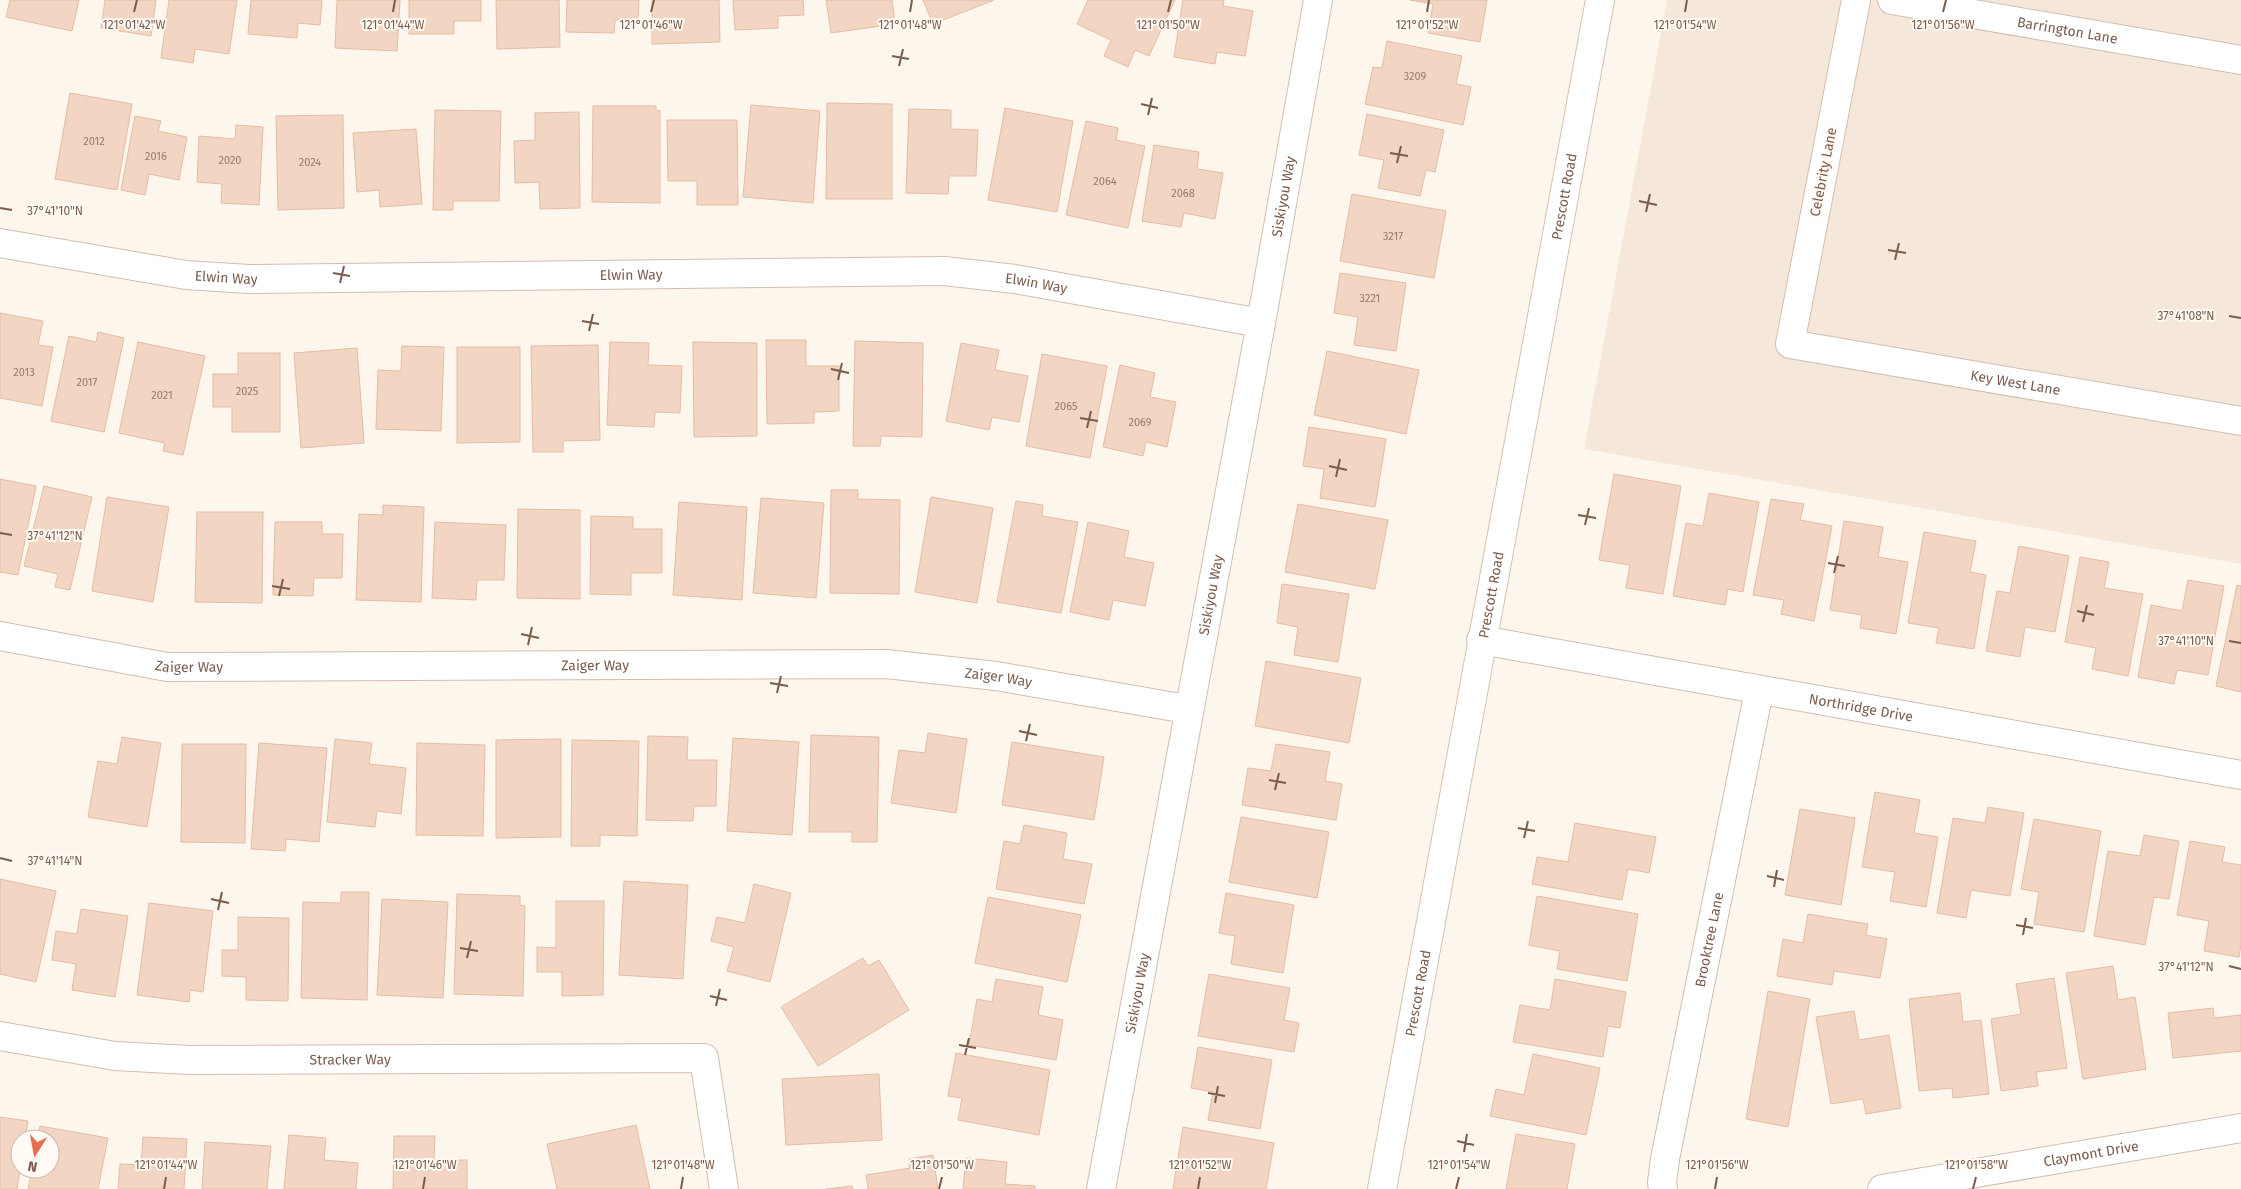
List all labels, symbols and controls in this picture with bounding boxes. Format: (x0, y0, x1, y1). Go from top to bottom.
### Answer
street label: Barrington Lane (2016, 14, 2119, 48)
text: 121°01'42"W (103, 18, 165, 32)
text: 121°01'44"W (362, 18, 425, 32)
text: 121°01'46"W (619, 18, 683, 32)
text: 121°01'48"W (878, 18, 942, 32)
text: 121°01'50"W (1136, 18, 1200, 32)
text: 121°01'52"W (1395, 18, 1459, 32)
text: 121°01'54"W (1653, 18, 1717, 32)
text: 121°01'56"W (1911, 18, 1975, 32)
house number: 3209 (1404, 70, 1427, 83)
street label: Celebrity Lane (1807, 126, 1840, 218)
house number: 2012 (83, 135, 105, 148)
house number: 2016 (145, 150, 167, 163)
street label: Prescott Road (1548, 152, 1581, 241)
house number: 2020 (218, 154, 242, 167)
street label: Siskiyou Way (1268, 155, 1299, 238)
house number: 2024 (299, 156, 321, 169)
house number: 2064 (1093, 175, 1117, 188)
house number: 2068 (1171, 187, 1195, 200)
text: 37°41'10"N (27, 204, 83, 218)
house number: 3217 (1383, 230, 1403, 243)
street label: Elwin Way (600, 266, 663, 284)
street label: Elwin Way (194, 268, 258, 288)
street label: Elwin Way (1004, 270, 1069, 297)
house number: 3221 (1360, 292, 1380, 305)
text: 37°41'08"N (2157, 309, 2215, 323)
house number: 2013 (13, 366, 35, 379)
street label: Key West Lane (1969, 367, 2062, 399)
house number: 2017 (77, 376, 98, 389)
house number: 2025 (236, 385, 259, 398)
house number: 2021 (151, 389, 173, 402)
house number: 2065 (1055, 400, 1078, 413)
house number: 2069 (1128, 416, 1152, 429)
text: 37°41'12"N (27, 529, 83, 543)
street label: Prescott Road (1475, 550, 1508, 640)
street label: Siskiyou Way (1195, 553, 1227, 637)
text: 37°41'10"N (2158, 634, 2214, 648)
street label: Zaiger Way (154, 657, 223, 676)
street label: Zaiger Way (561, 657, 629, 674)
street label: Zaiger Way (964, 665, 1033, 691)
street label: Northridge Drive (1808, 690, 1914, 726)
text: 37°41'14"N (27, 854, 83, 868)
street label: Brooktree Lane (1692, 891, 1727, 989)
street label: Prescott Road (1402, 949, 1435, 1038)
street label: Siskiyou Way (1122, 952, 1153, 1035)
text: 37°41'12"N (2158, 960, 2214, 974)
street label: Stracker Way (310, 1051, 391, 1069)
north arrow (10, 1129, 60, 1179)
street label: Claymont Drive (2042, 1138, 2140, 1170)
text: N (26, 1157, 39, 1176)
text: 121°01'44"W (135, 1158, 198, 1172)
text: 121°01'46"W (393, 1158, 457, 1172)
text: 121°01'48"W (651, 1158, 715, 1172)
text: 121°01'50"W (910, 1158, 974, 1172)
text: 121°01'52"W (1168, 1158, 1232, 1172)
text: 121°01'54"W (1427, 1158, 1491, 1172)
text: 121°01'56"W (1685, 1158, 1749, 1172)
text: 121°01'58"W (1944, 1158, 2008, 1172)

